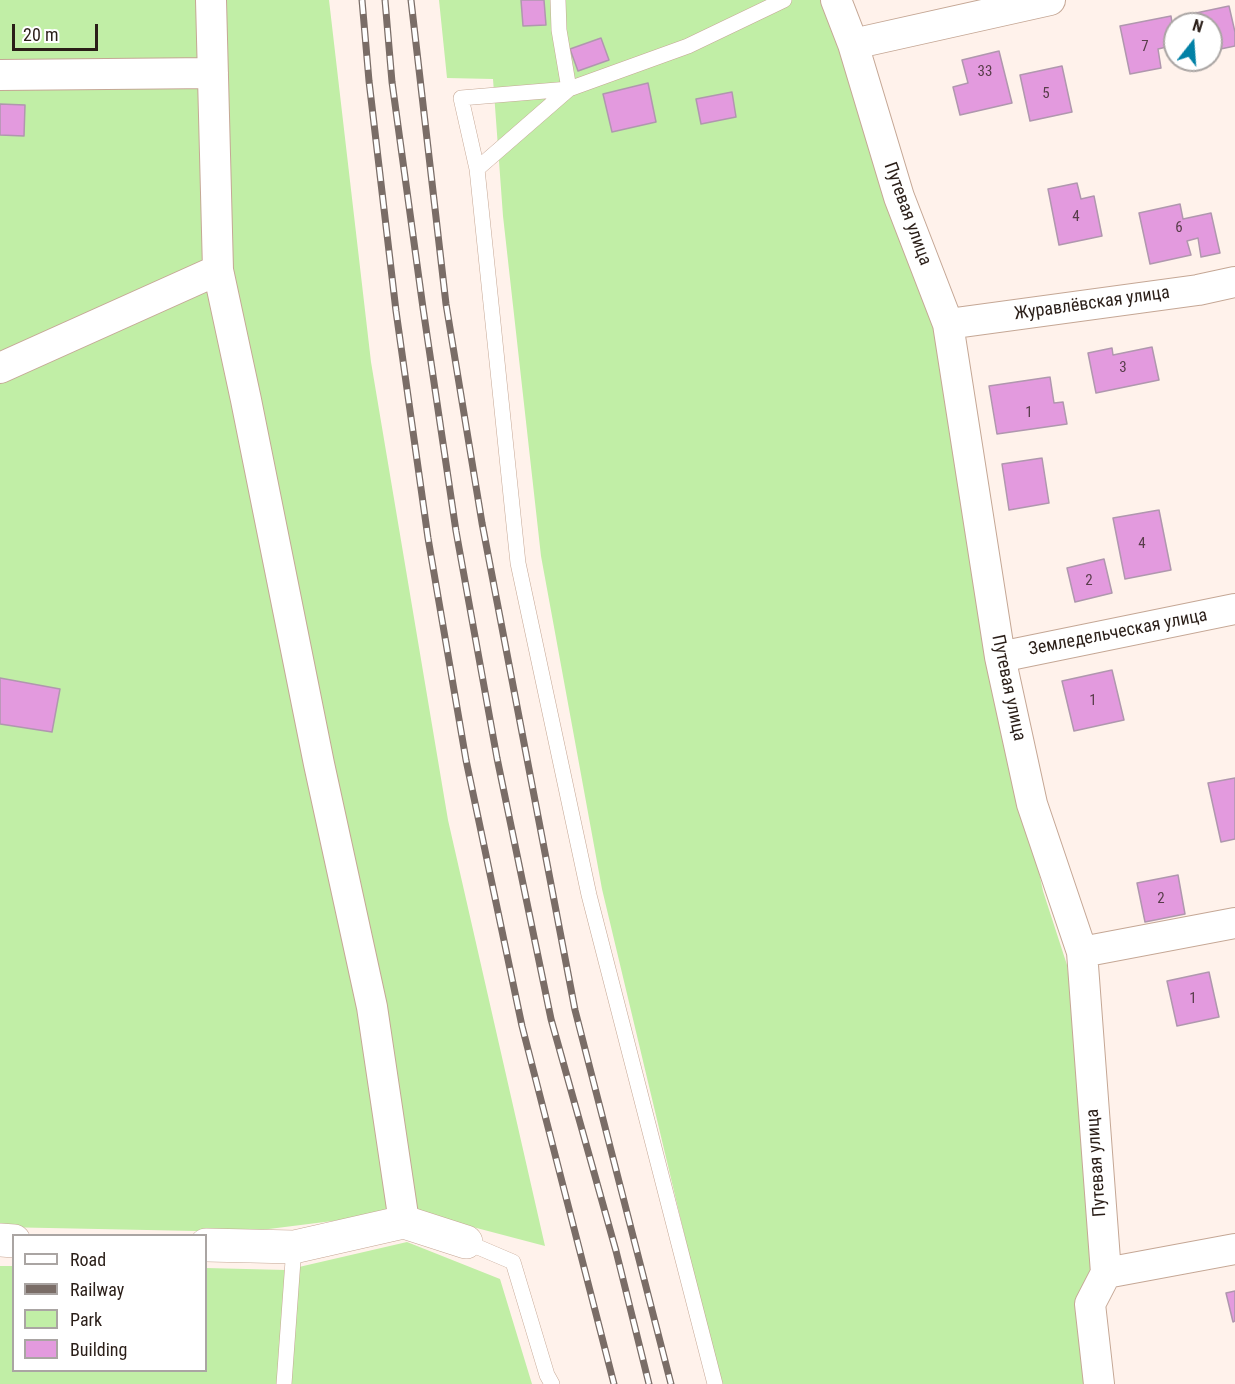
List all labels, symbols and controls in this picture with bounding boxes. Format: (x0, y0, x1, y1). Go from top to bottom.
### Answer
scale bar (15, 12, 100, 50)
north arrow (1163, 12, 1223, 72)
text: N (1190, 16, 1205, 37)
text: 20 m (23, 24, 58, 45)
house number: 7 (1141, 38, 1149, 56)
house number: 33 (978, 63, 992, 81)
house number: 5 (1042, 85, 1050, 103)
street label: Путевая улица (878, 160, 936, 268)
house number: 4 (1072, 208, 1080, 226)
house number: 6 (1175, 219, 1183, 237)
street label: Журавлёвская улица (1013, 282, 1171, 326)
house number: 3 (1119, 359, 1127, 377)
house number: 1 (1025, 404, 1033, 422)
house number: 4 (1138, 535, 1146, 553)
house number: 2 (1085, 572, 1093, 590)
street label: Земледельческая улица (1027, 605, 1209, 661)
street label: Путевая улица (986, 633, 1030, 743)
house number: 1 (1089, 692, 1097, 710)
house number: 2 (1157, 890, 1165, 908)
house number: 1 (1189, 990, 1197, 1008)
street label: Путевая улица (1082, 1108, 1112, 1218)
legend (12, 1234, 207, 1372)
text: Road (70, 1249, 106, 1270)
text: Railway (70, 1279, 124, 1300)
text: Park (70, 1309, 102, 1330)
text: Building (70, 1339, 127, 1360)

